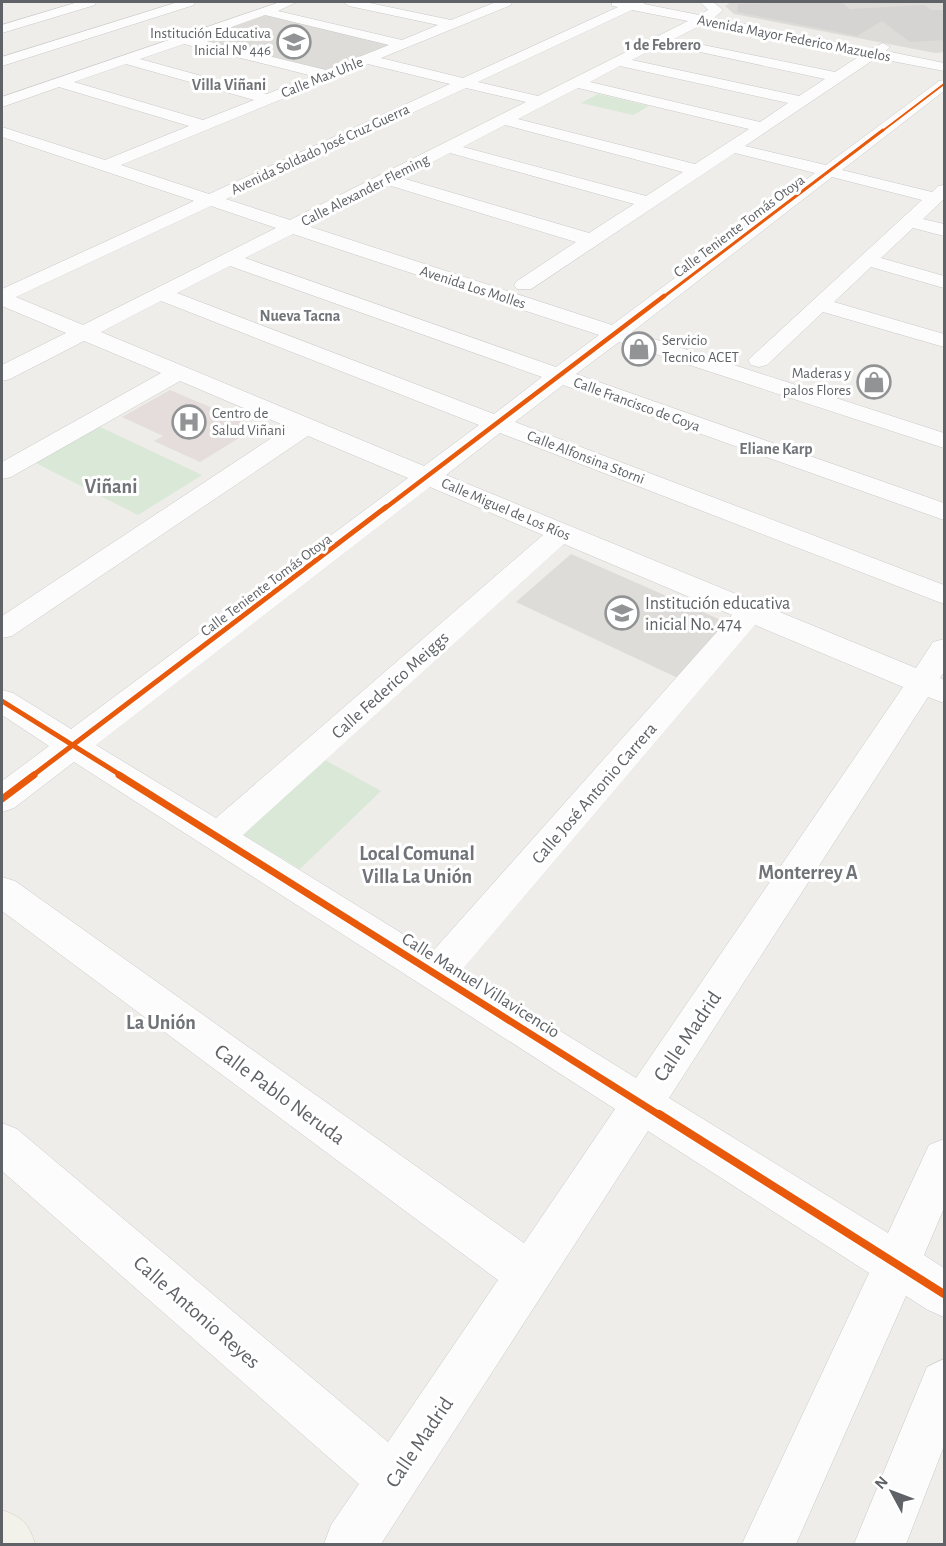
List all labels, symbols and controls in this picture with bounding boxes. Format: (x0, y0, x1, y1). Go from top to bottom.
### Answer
street label: Avenida Mayor Federico Mazuelos (696, 12, 892, 65)
school or university icon: Institución Educativa Inicial Nº 446 (276, 24, 312, 60)
place label: Institución Educativa Inicial Nº 446 (150, 26, 271, 58)
district label: 1 de Febrero (625, 37, 701, 53)
street label: Calle Max Uhle (279, 54, 365, 101)
district label: Villa Viñani (192, 77, 266, 93)
street label: Avenida Soldado José Cruz Guerra (229, 101, 412, 197)
street label: Calle Alexander Fleming (299, 151, 432, 229)
street label: Calle Teniente Tomás Otoya (671, 172, 808, 280)
street label: Avenida Los Molles (418, 263, 528, 312)
district label: Nueva Tacna (260, 308, 341, 324)
shop icon: Servicio Tecnico ACET (621, 331, 657, 367)
place label: Servicio Tecnico ACET (662, 333, 739, 365)
shop icon: Maderas y palos Flores (856, 364, 892, 400)
place label: Maderas y palos Flores (783, 366, 852, 398)
street label: Calle Francisco de Goya (572, 375, 702, 434)
hospital icon: Centro de Salud Viñani (171, 404, 207, 440)
place label: Centro de Salud Viñani (212, 406, 285, 438)
street label: Calle Alfonsina Storni (525, 428, 647, 487)
district label: Eliane Karp (739, 441, 813, 457)
street label: Calle Miguel de Los Ríos (439, 476, 572, 543)
district label: Viñani (85, 477, 137, 497)
street label: Calle Teniente Tomás Otoya (198, 531, 335, 639)
school or university icon: Institución educativa inicial No. 474 (604, 595, 640, 631)
place label: Institución educativa inicial No. 474 (645, 595, 790, 634)
street label: Calle Federico Meiggs (329, 629, 453, 743)
street label: Calle José Antonio Carrera (529, 720, 661, 868)
district label: Local Comunal Villa La Unión (359, 844, 475, 887)
district label: Monterrey A (758, 863, 858, 883)
street label: Calle Manuel Villavicencio (398, 930, 563, 1042)
street label: Calle Madrid (650, 987, 725, 1085)
district label: La Unión (126, 1013, 196, 1033)
street label: Calle Pablo Neruda (211, 1040, 349, 1149)
street label: Calle Antonio Reyes (129, 1252, 264, 1373)
street label: Calle Madrid (382, 1393, 457, 1491)
north arrow (862, 1462, 922, 1522)
text: N (872, 1473, 891, 1492)

